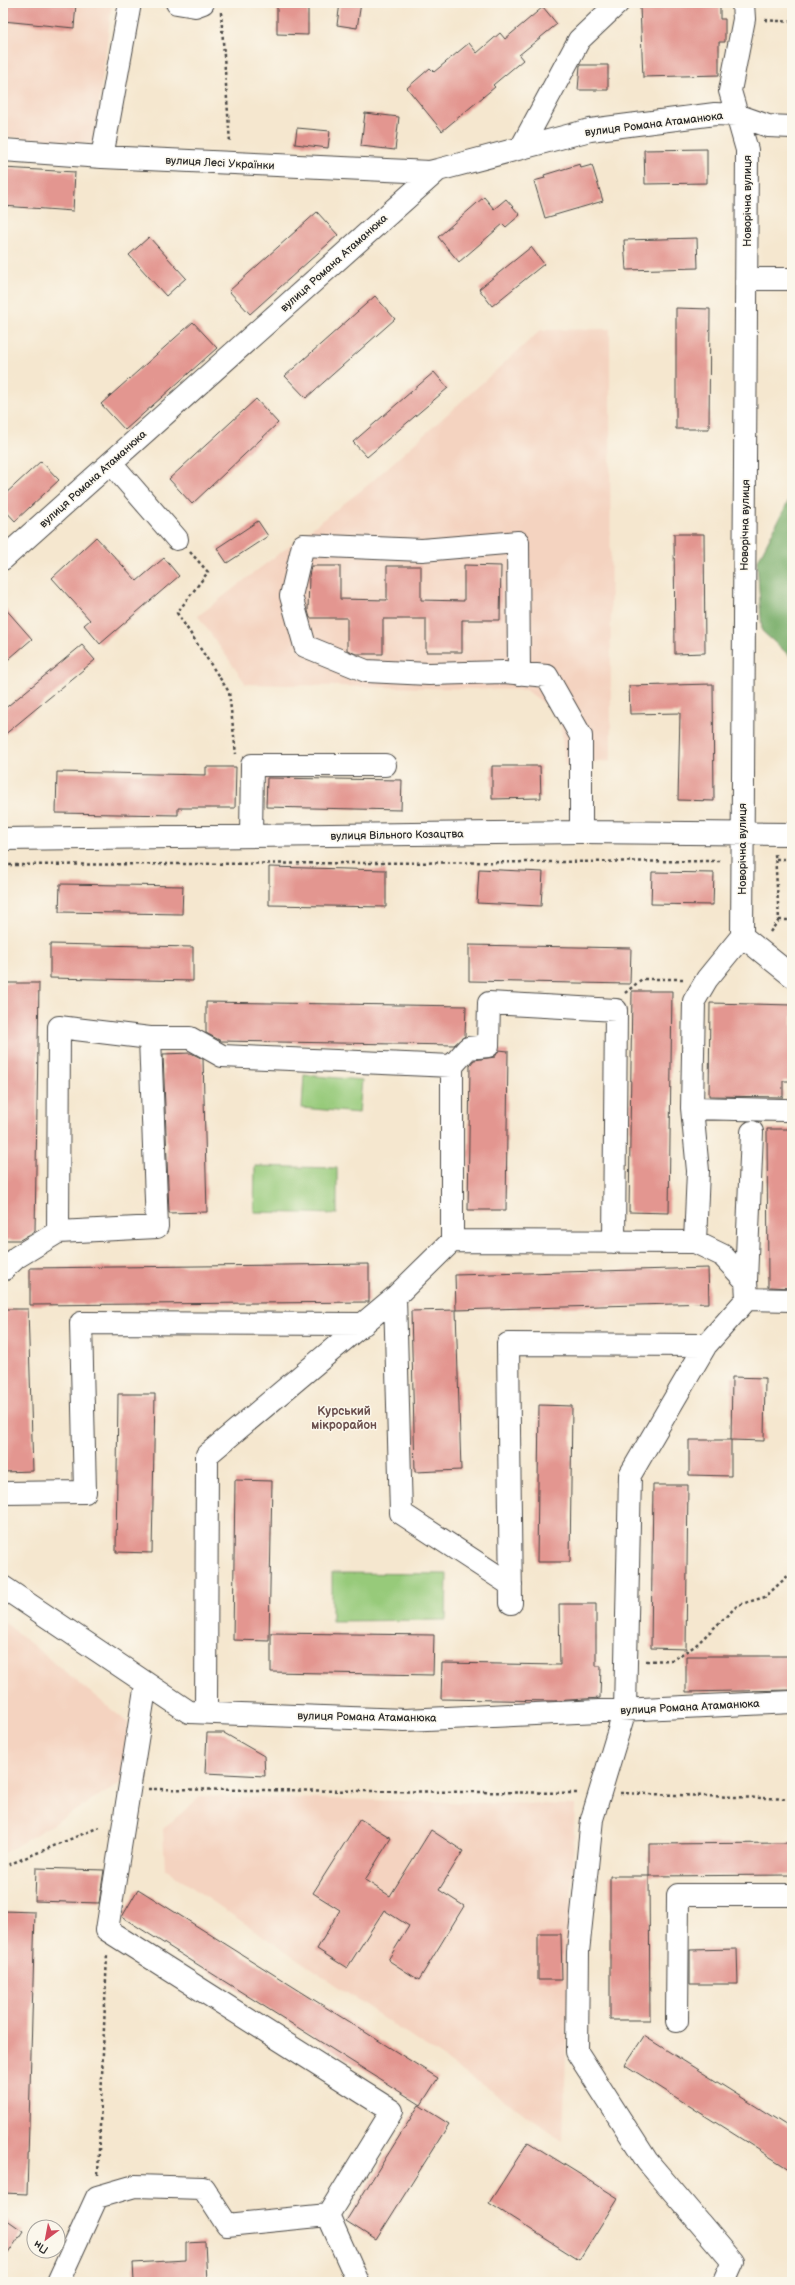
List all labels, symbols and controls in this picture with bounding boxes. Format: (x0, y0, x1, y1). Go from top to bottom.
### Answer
street label: вулиця Романа Атаманюка (584, 109, 724, 139)
street label: вулиця Лесі Українки (165, 154, 275, 172)
street label: Новорічна вулиця (741, 155, 754, 247)
street label: вулиця Романа Атаманюка (278, 211, 390, 314)
street label: вулиця Романа Атаманюка (37, 427, 149, 530)
street label: Новорічна вулиця (738, 479, 752, 571)
street label: Новорічна вулиця (736, 803, 749, 895)
street label: вулиця Вільного Козацтва (330, 827, 464, 843)
district label: Курський мікрорайон (311, 1404, 377, 1433)
street label: вулиця Романа Атаманюка (620, 1697, 760, 1717)
street label: вулиця Романа Атаманюка (297, 1709, 437, 1725)
north arrow (26, 2219, 66, 2259)
text: Пн (31, 2238, 51, 2256)

